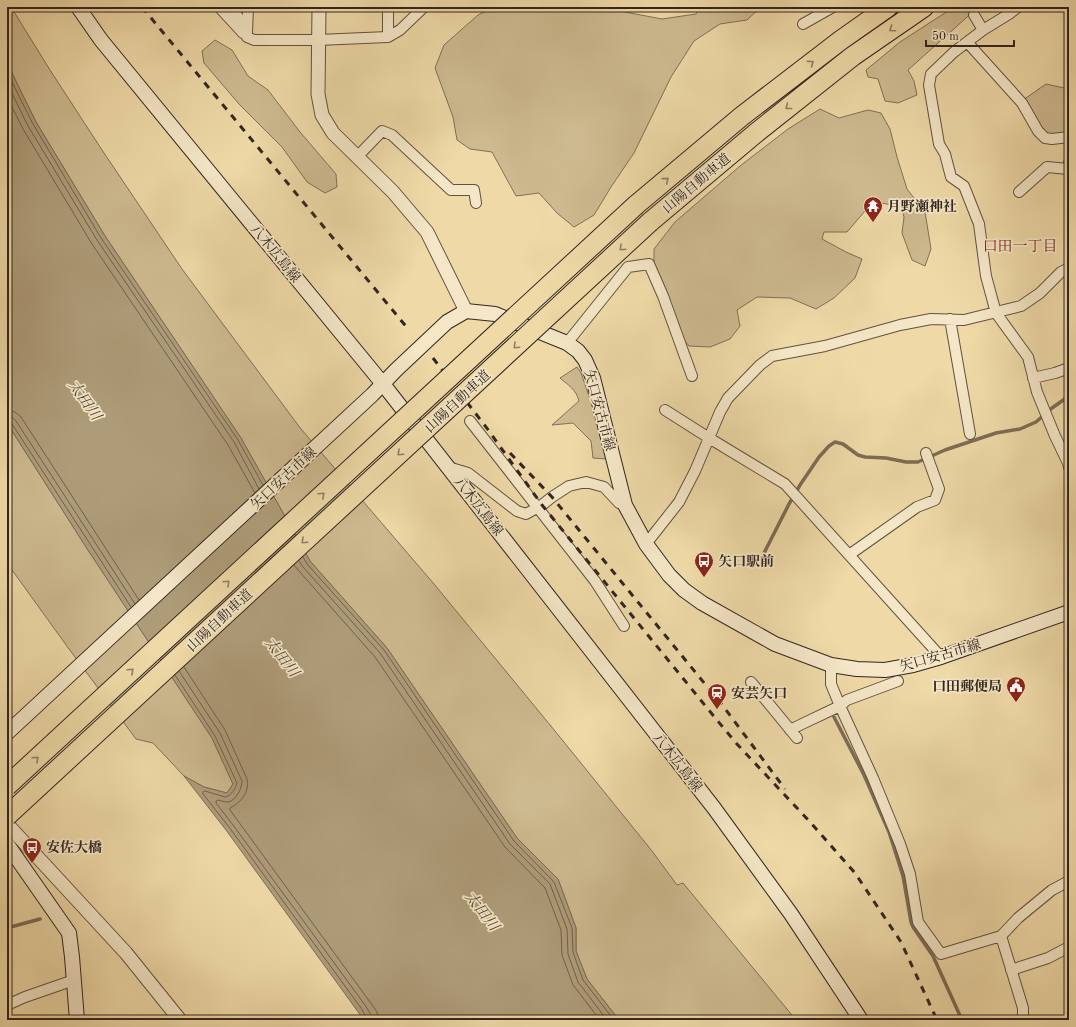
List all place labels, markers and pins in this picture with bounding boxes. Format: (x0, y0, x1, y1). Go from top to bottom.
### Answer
temple icon: 月野瀬神社 (862, 195, 884, 223)
place label: 月野瀬神社 (887, 199, 957, 214)
bus stop icon: 矢口駅前 (693, 550, 715, 578)
place label: 矢口駅前 (718, 553, 774, 569)
public building icon: 口田郵便局 (1005, 675, 1027, 703)
place label: 口田郵便局 (932, 679, 1002, 694)
station icon: 安芸矢口 (706, 682, 728, 710)
place label: 安芸矢口 (731, 686, 787, 701)
bus stop icon: 安佐大橋 (21, 836, 43, 864)
place label: 安佐大橋 (46, 840, 102, 855)

